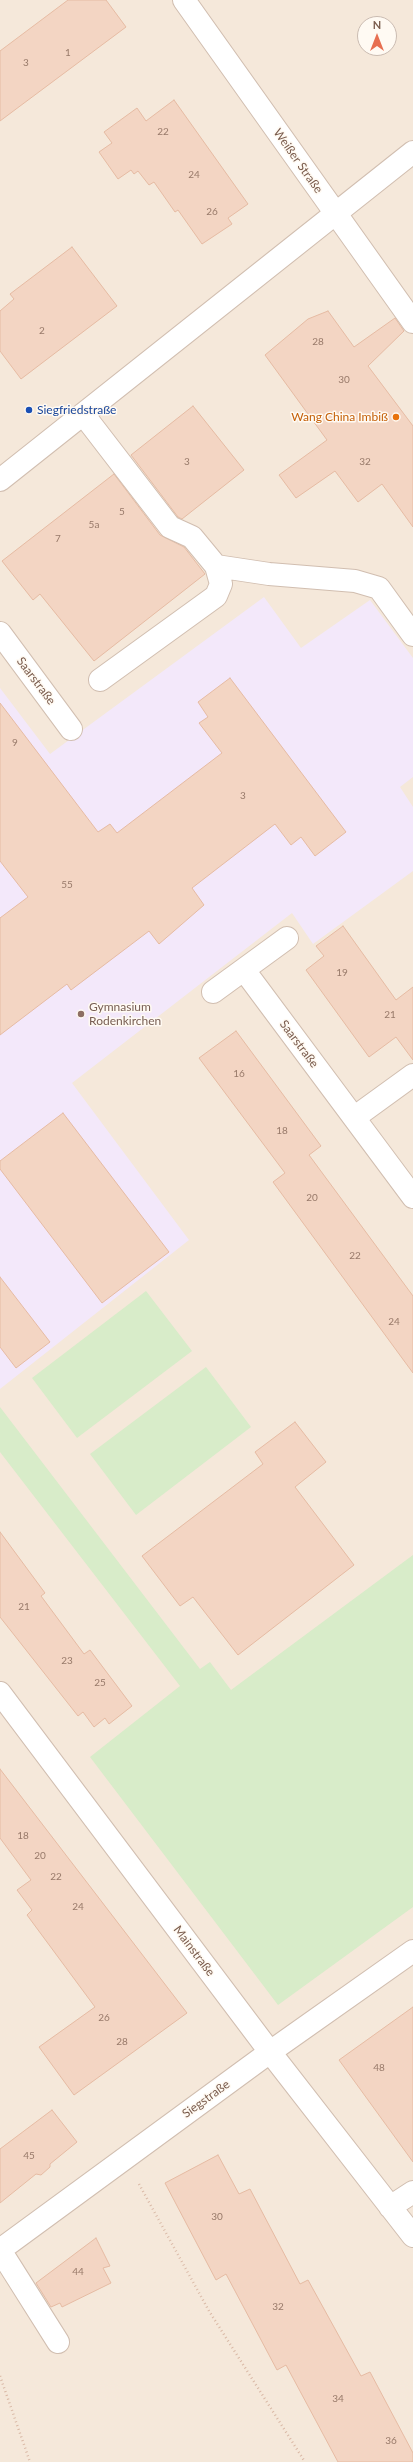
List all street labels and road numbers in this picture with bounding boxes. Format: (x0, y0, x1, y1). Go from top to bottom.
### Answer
street label: Weißer Straße (270, 126, 326, 196)
street label: Saarstraße (13, 654, 59, 708)
street label: Saarstraße (276, 1017, 322, 1071)
street label: Mainstraße (170, 1923, 218, 1979)
street label: Siegstraße (180, 2077, 232, 2121)

